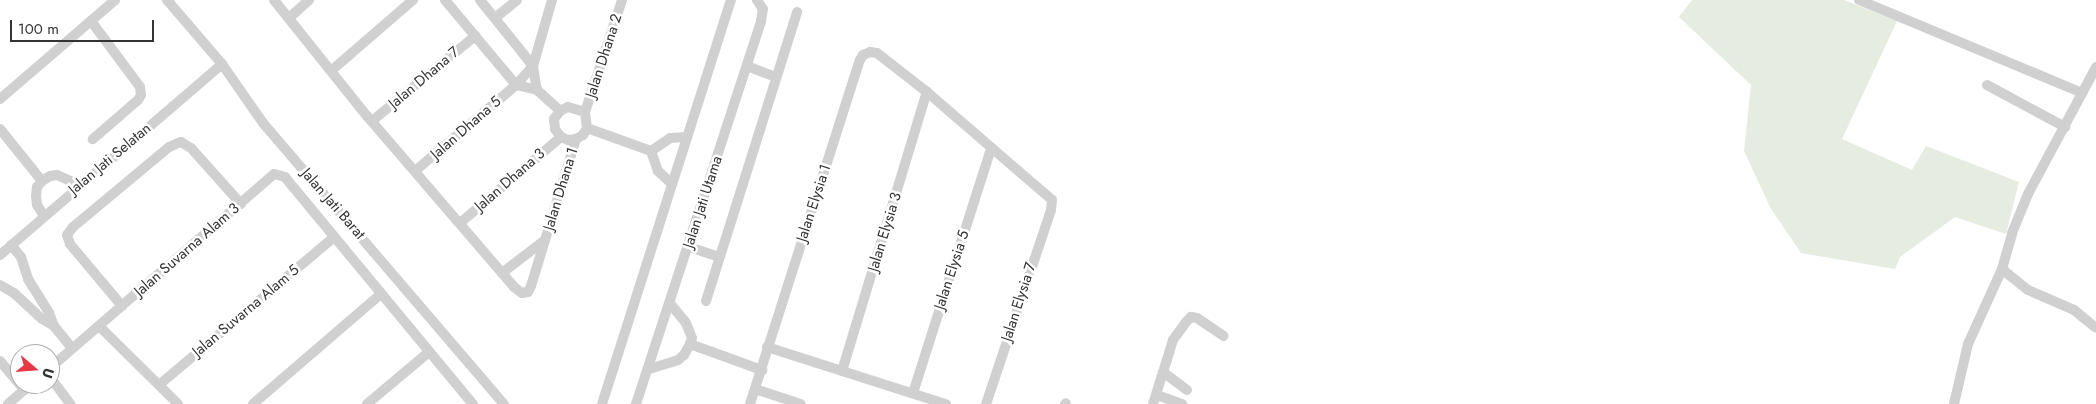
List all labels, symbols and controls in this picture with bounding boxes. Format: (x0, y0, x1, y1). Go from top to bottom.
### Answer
scale bar (12, 10, 156, 42)
street label: Jalan Dhana 2 (582, 12, 626, 100)
text: 100 m (18, 18, 59, 40)
street label: Jalan Dhana 7 (385, 43, 463, 113)
street label: Jalan Dhana 5 (427, 93, 505, 163)
street label: Jalan Jati Selatan (65, 119, 155, 199)
street label: Jalan Dhana 3 (471, 145, 549, 215)
street label: Jalan Dhana 1 (540, 145, 582, 233)
street label: Jalan Jati Utama (680, 154, 726, 250)
street label: Jalan Elysia 1 (793, 162, 835, 244)
street label: Jalan Jati Barat (297, 165, 369, 243)
street label: Jalan Elysia 3 (864, 190, 906, 274)
street label: Jalan Suvarna Alam 3 (131, 199, 243, 301)
street label: Jalan Elysia 5 (931, 228, 973, 312)
street label: Jalan Elysia 7 (998, 260, 1040, 344)
street label: Jalan Suvarna Alam 5 (189, 261, 303, 361)
north arrow (10, 344, 60, 394)
text: U (37, 366, 59, 381)

